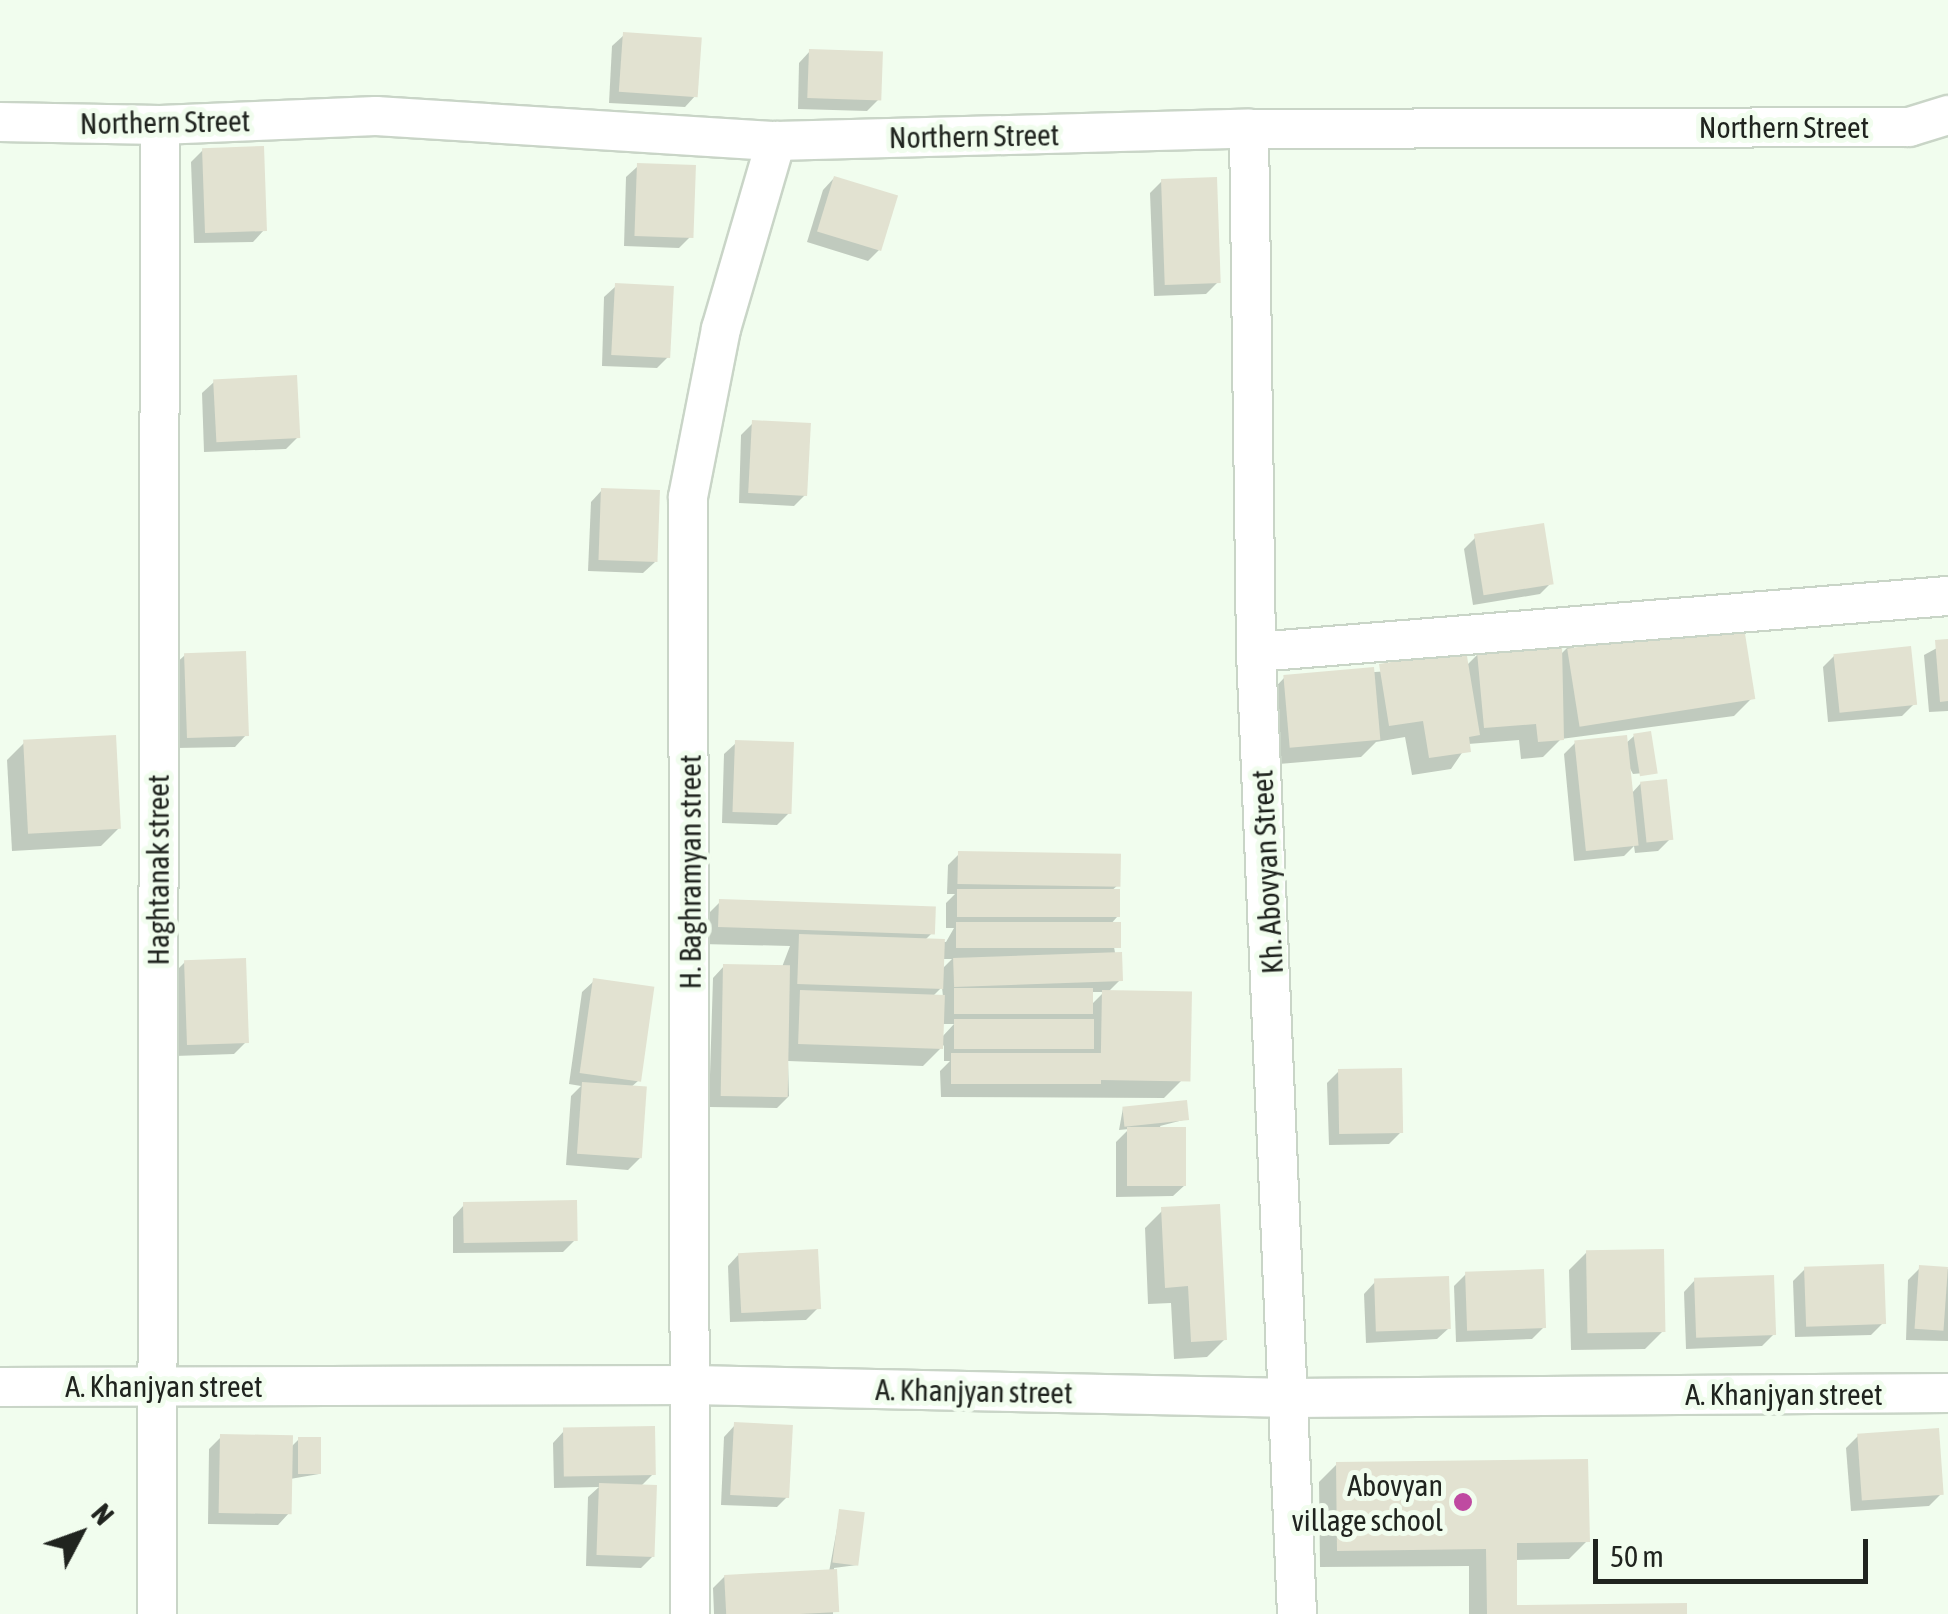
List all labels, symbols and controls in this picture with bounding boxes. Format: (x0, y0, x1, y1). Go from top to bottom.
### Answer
street label: Northern Street (79, 103, 251, 141)
street label: Northern Street (1699, 109, 1869, 145)
street label: Northern Street (888, 117, 1060, 155)
street label: H. Baghramyan street (672, 755, 708, 989)
street label: Kh. Abovyan Street (1244, 769, 1290, 975)
street label: Haghtanak street (140, 774, 176, 966)
street label: A. Khanjyan street (65, 1368, 263, 1404)
street label: A. Khanjyan street (875, 1371, 1073, 1411)
street label: A. Khanjyan street (1685, 1376, 1883, 1412)
place label: Abovyan village school (1291, 1467, 1443, 1538)
north arrow (30, 1484, 130, 1584)
marker: Abovyan village school (1452, 1491, 1474, 1513)
text: N (85, 1498, 120, 1531)
scale bar (1598, 1519, 1873, 1581)
text: 50 m (1610, 1539, 1664, 1573)

